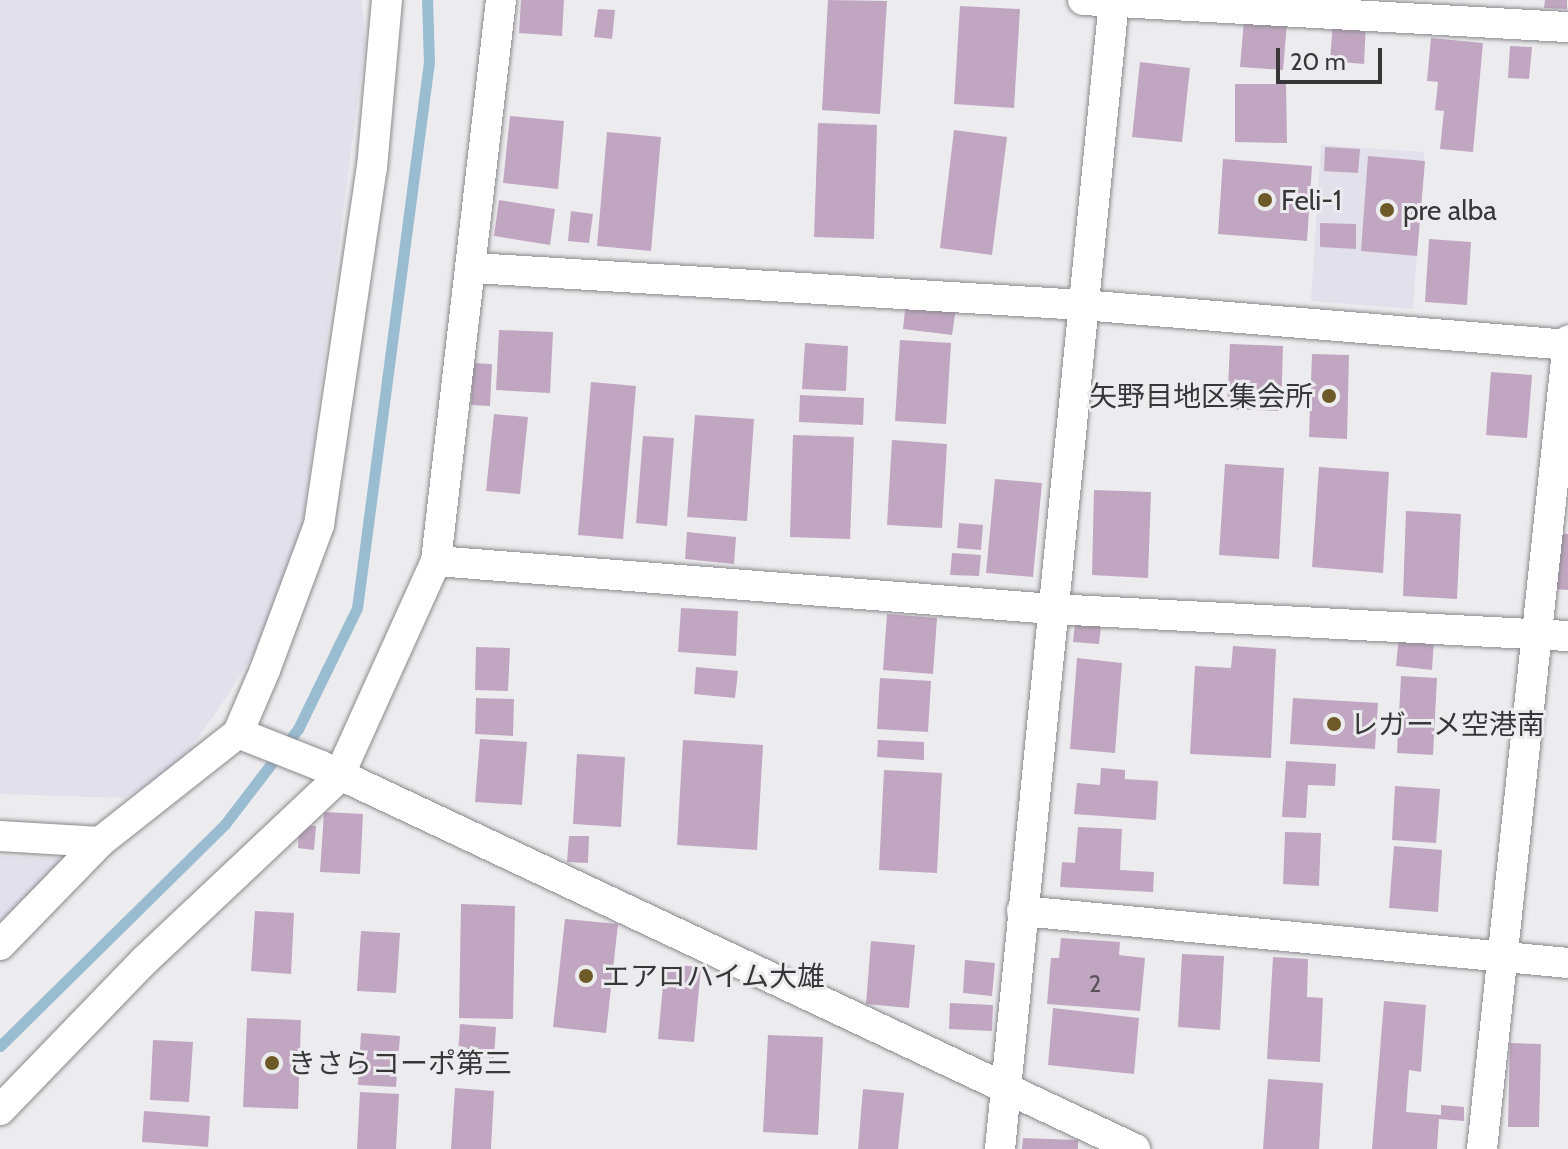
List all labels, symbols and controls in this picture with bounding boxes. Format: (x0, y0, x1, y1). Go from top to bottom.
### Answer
scale bar (1280, 32, 1386, 82)
text: 20 m (1290, 47, 1346, 76)
place label: Feli-1 (1281, 183, 1342, 217)
marker: Feli-1 (1256, 191, 1274, 209)
place label: pre alba (1403, 193, 1497, 227)
marker: pre alba (1378, 201, 1396, 219)
place label: 矢野目地区集会所 (1089, 379, 1313, 413)
marker: 矢野目地区集会所 (1320, 387, 1338, 405)
place label: レガーメ空港南 (1350, 707, 1546, 741)
marker: レガーメ空港南 (1325, 715, 1343, 733)
place label: エアロハイム大雄 (602, 959, 826, 993)
marker: エアロハイム大雄 (577, 967, 595, 985)
house number: 2 (1089, 970, 1101, 998)
place label: きさらコーポ第三 (288, 1046, 512, 1080)
marker: きさらコーポ第三 (263, 1054, 281, 1072)

